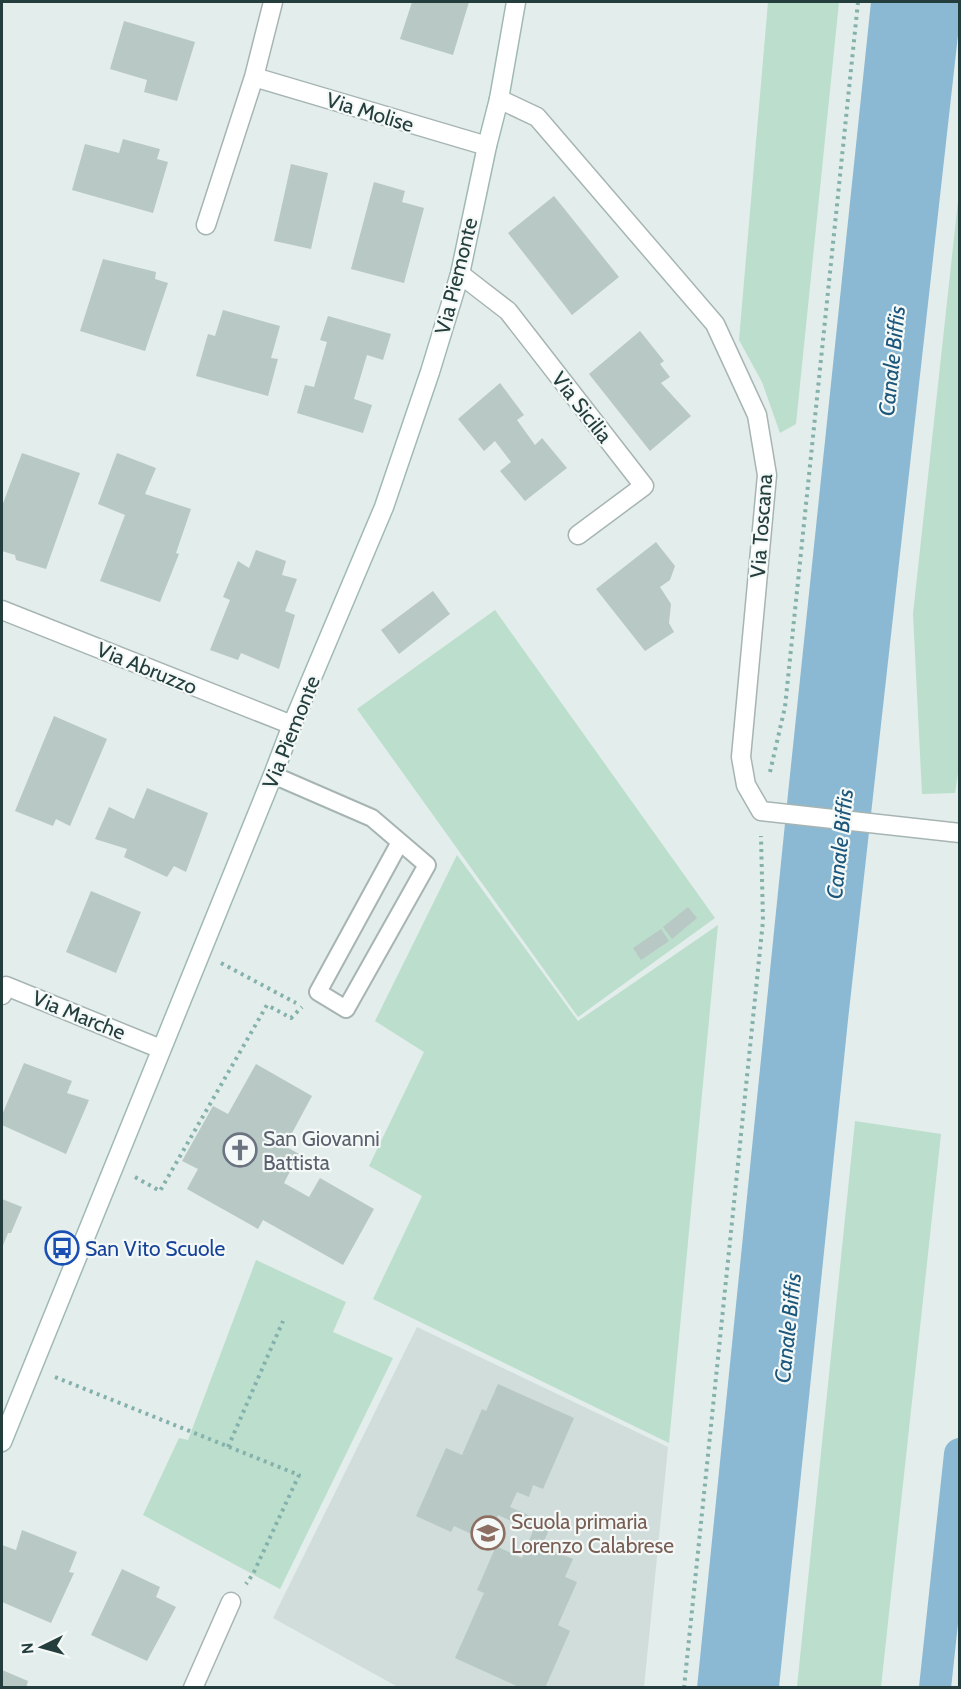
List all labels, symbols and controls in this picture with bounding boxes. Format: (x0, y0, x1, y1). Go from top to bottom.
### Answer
street label: Via Molise (323, 87, 417, 137)
street label: Via Piemonte (429, 215, 483, 337)
water label: Canale Biffis (873, 304, 911, 417)
street label: Via Sicilia (547, 367, 617, 447)
street label: Via Toscana (745, 473, 777, 579)
street label: Via Abruzzo (93, 636, 201, 700)
street label: Via Piemonte (257, 672, 325, 792)
water label: Canale Biffis (821, 787, 859, 900)
street label: Via Marche (29, 985, 129, 1045)
place label: San Giovanni Battista (263, 1126, 380, 1175)
church icon: San Giovanni Battista (222, 1132, 258, 1168)
bus stop icon: San Vito Scuole (44, 1230, 80, 1266)
place label: San Vito Scuole (85, 1236, 225, 1261)
water label: Canale Biffis (769, 1271, 807, 1384)
place label: Scuola primaria Lorenzo Calabrese (511, 1509, 674, 1558)
school or university icon: Scuola primaria Lorenzo Calabrese (470, 1515, 506, 1551)
north arrow (12, 1617, 72, 1677)
text: N (18, 1642, 38, 1655)

